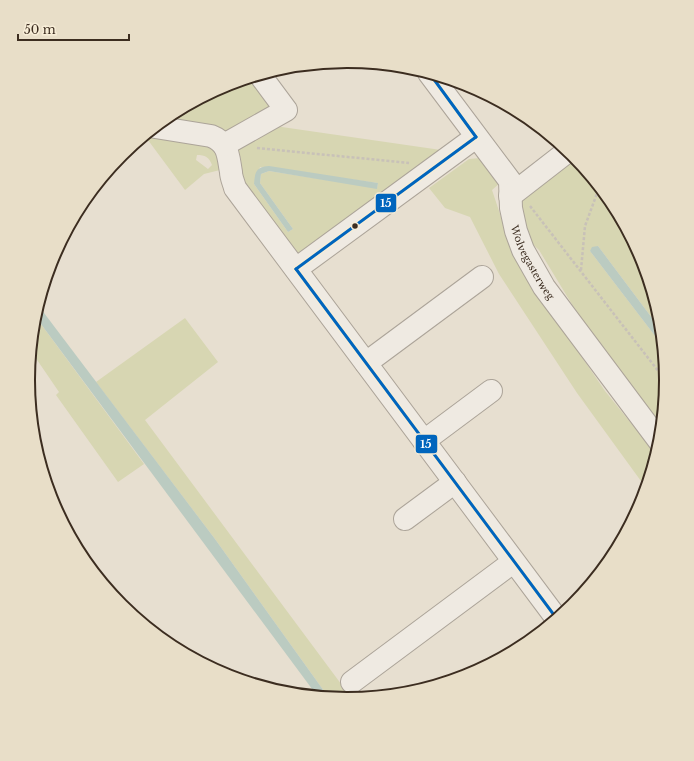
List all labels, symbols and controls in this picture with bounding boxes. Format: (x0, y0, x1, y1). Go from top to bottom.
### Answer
scale bar (18, 16, 129, 42)
text: 50 m (24, 22, 56, 37)
line badge: 15 (375, 193, 397, 213)
text: 15 (380, 196, 392, 210)
unlabelled marker (350, 221, 360, 231)
street label: Wolvegasterweg (508, 223, 558, 303)
line badge: 15 (415, 434, 438, 454)
text: 15 (420, 437, 432, 451)

